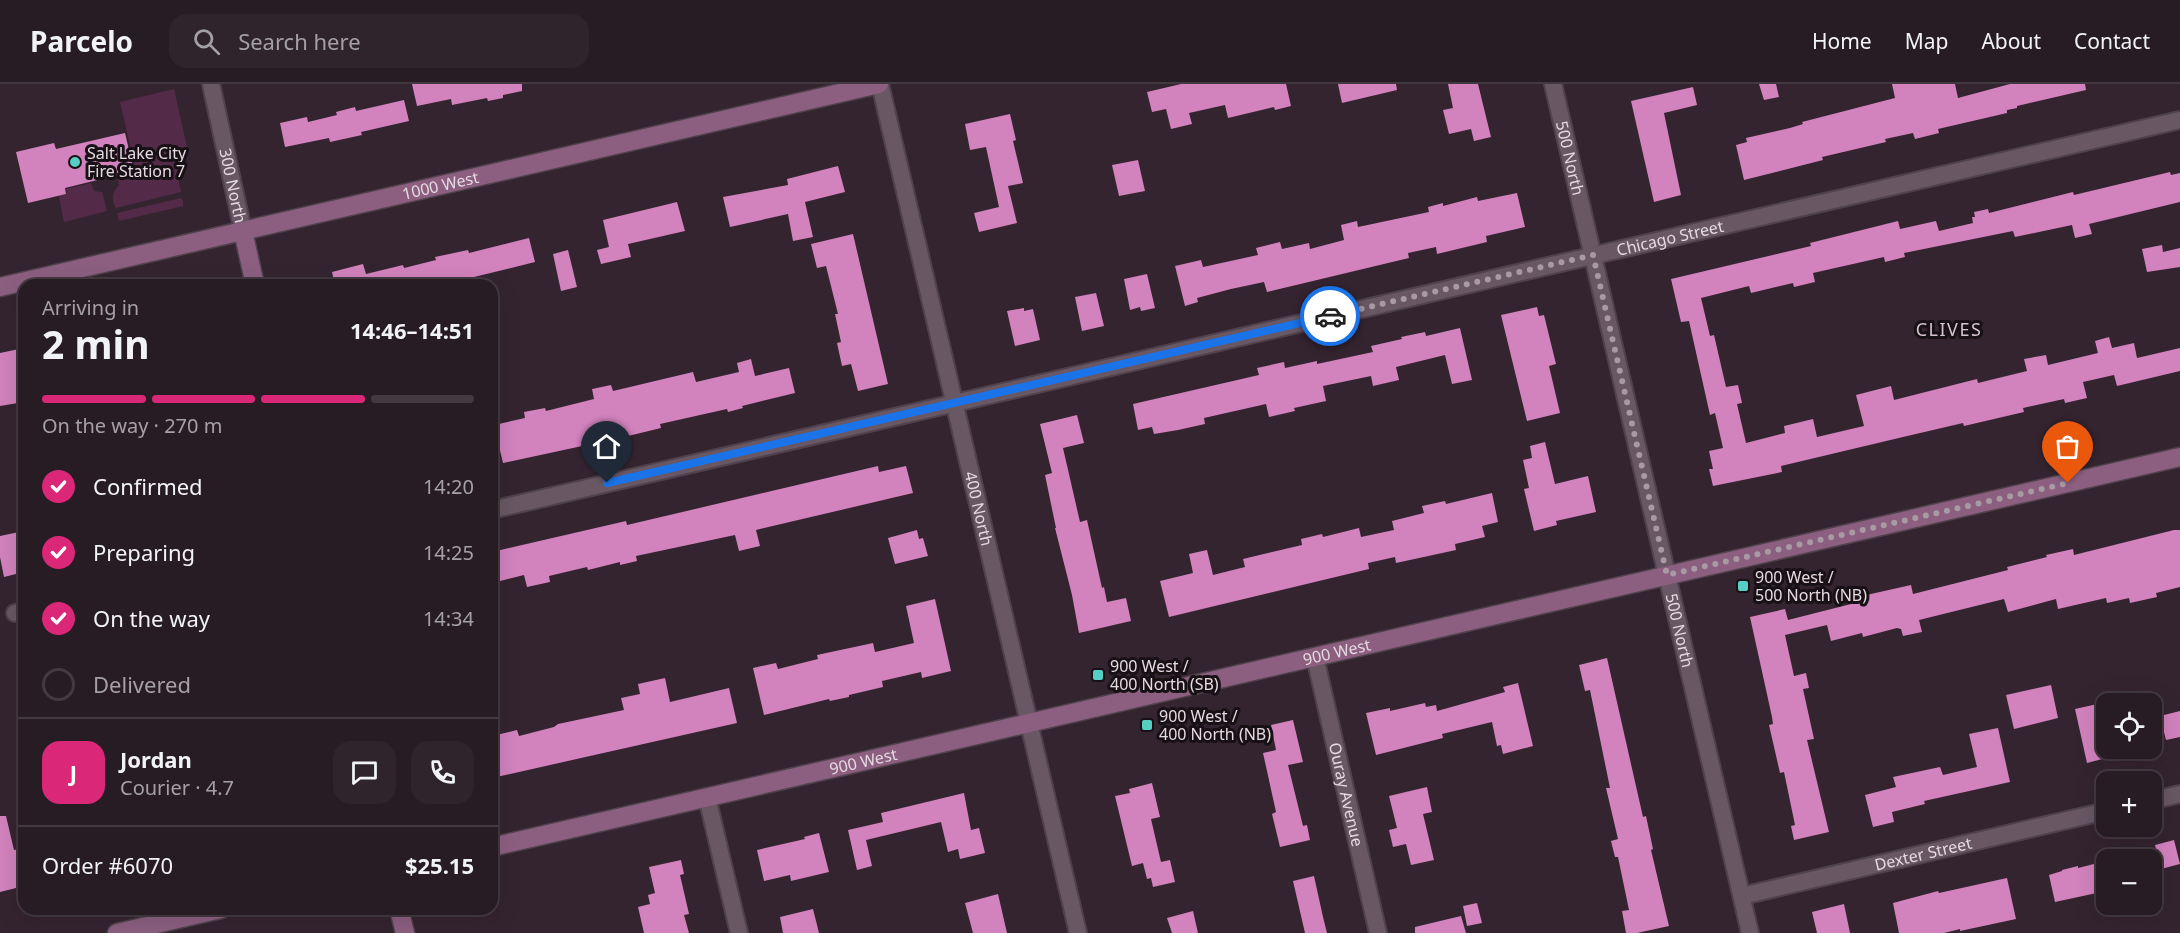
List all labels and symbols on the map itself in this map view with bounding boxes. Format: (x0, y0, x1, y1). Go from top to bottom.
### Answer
street label: 500 North (1551, 119, 1589, 197)
place label: Salt Lake City Fire Station 7 (87, 142, 187, 182)
street label: 300 North (214, 146, 252, 225)
marker: Salt Lake City Fire Station 7 (68, 155, 82, 169)
street label: 1000 West (400, 166, 481, 205)
street label: Chicago Street (1614, 215, 1726, 261)
courier (1300, 286, 1360, 346)
district label: CLIVES (1916, 317, 1982, 341)
pin (581, 421, 632, 483)
pin (2042, 421, 2093, 483)
street label: 400 North (960, 469, 998, 548)
place label: 900 West / 500 North (NB) (1755, 566, 1867, 606)
marker: 900 West / 500 North (NB) (1736, 579, 1750, 593)
street label: 500 North (1661, 591, 1699, 670)
street label: 900 West (1301, 633, 1373, 670)
place label: 900 West / 400 North (SB) (1110, 655, 1219, 695)
marker: 900 West / 400 North (SB) (1091, 668, 1105, 682)
place label: 900 West / 400 North (NB) (1159, 705, 1271, 745)
marker: 900 West / 400 North (NB) (1140, 718, 1154, 732)
street label: Ouray Avenue (1324, 740, 1369, 849)
street label: 900 West (827, 743, 899, 780)
street label: Dexter Street (1872, 832, 1974, 876)

